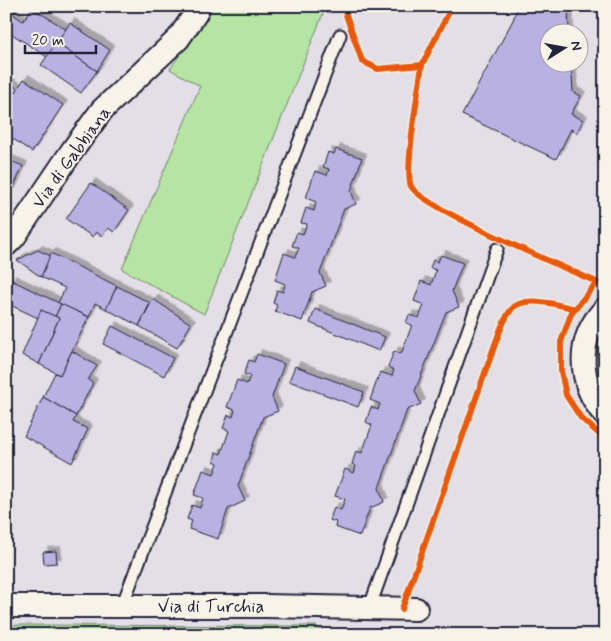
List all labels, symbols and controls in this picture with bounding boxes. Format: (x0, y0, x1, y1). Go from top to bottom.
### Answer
scale bar (25, 22, 96, 54)
north arrow (538, 22, 588, 72)
text: 20 m (32, 31, 64, 51)
text: N (566, 39, 586, 52)
street label: Via di Gabbiana (27, 102, 117, 213)
street label: Via di Turchia (158, 595, 264, 619)

